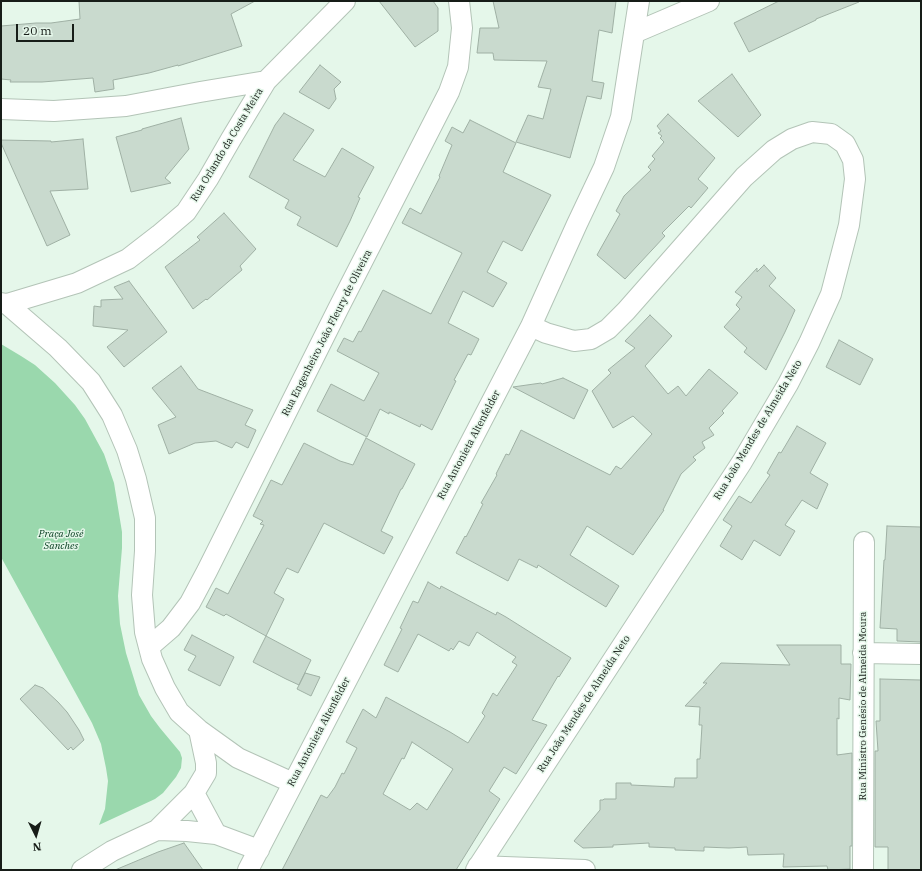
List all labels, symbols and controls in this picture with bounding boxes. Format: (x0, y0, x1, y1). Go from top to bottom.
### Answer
scale bar (18, 16, 76, 42)
text: 20 m (23, 23, 52, 38)
street label: Rua Orlando da Costa Meira (188, 86, 266, 204)
street label: Rua Engenheiro João Fleury de Oliveira (280, 248, 374, 418)
street label: Rua João Mendes de Almeida Neto (711, 358, 805, 502)
street label: Rua Antonieta Altenfelder (435, 388, 503, 502)
park label: Praça José Sanches (39, 528, 83, 552)
street label: Rua Ministro Genésio de Almeida Moura (857, 612, 869, 800)
street label: Rua João Mendes de Almeida Neto (535, 633, 633, 775)
street label: Rua Antonieta Altenfelder (285, 675, 353, 789)
north arrow (16, 815, 56, 855)
text: N (32, 840, 42, 854)

